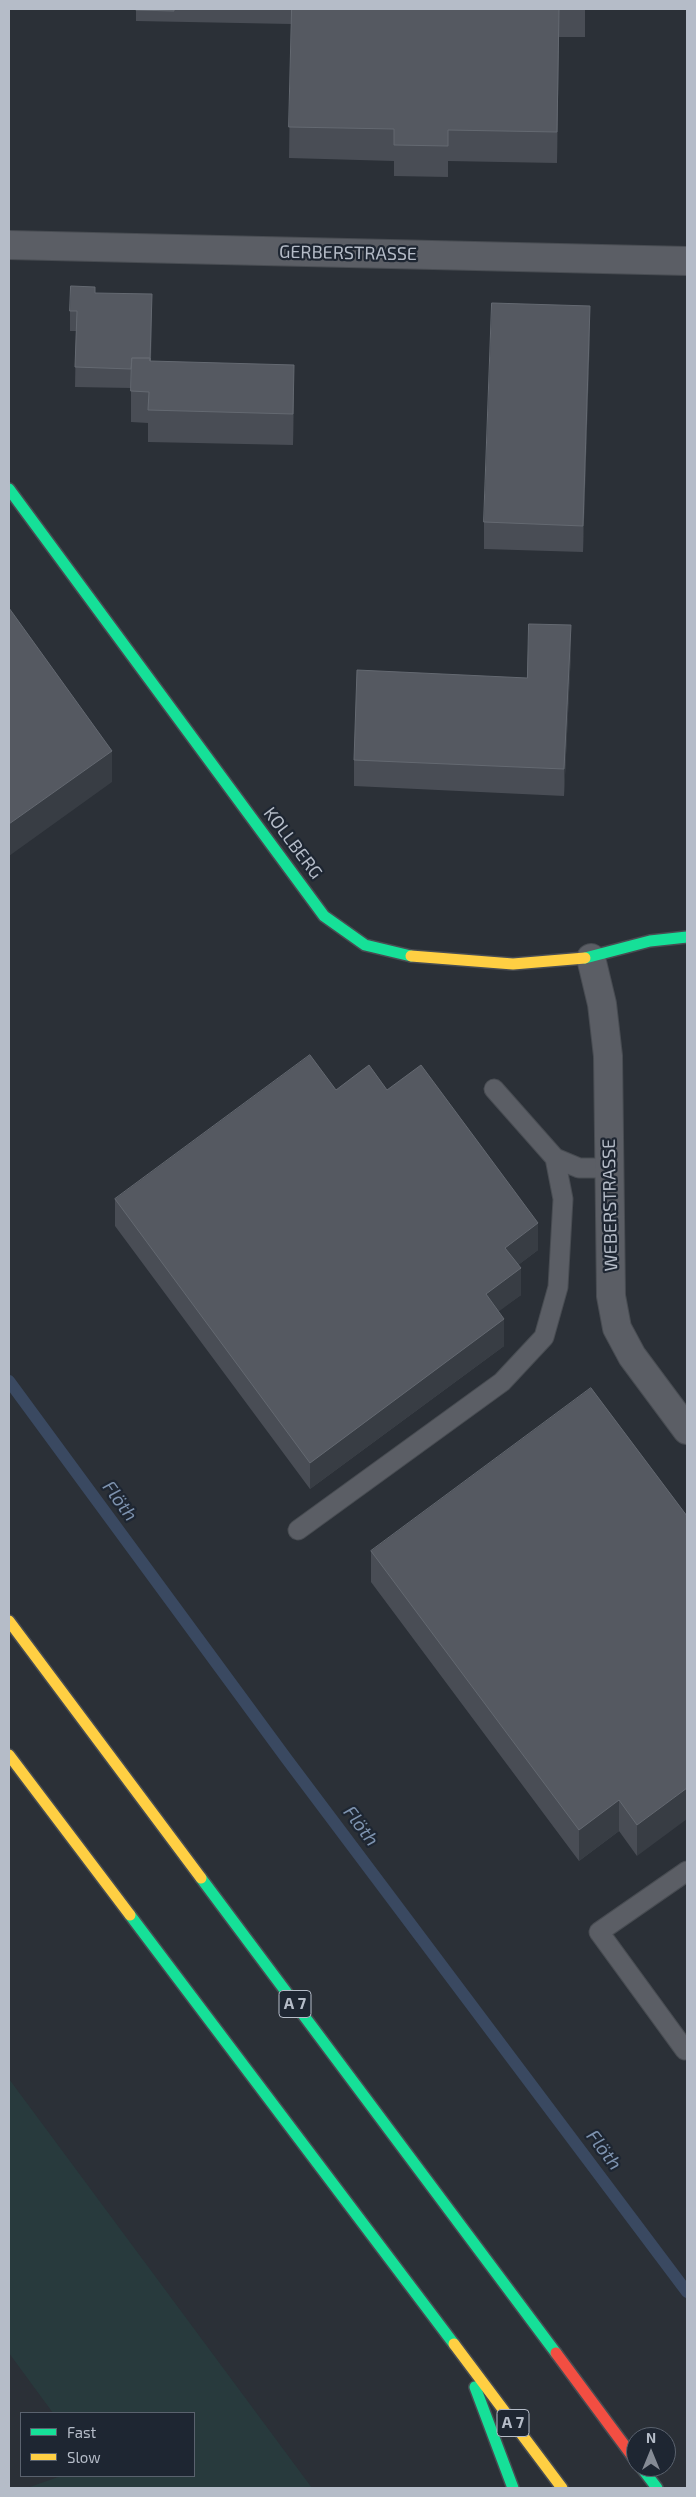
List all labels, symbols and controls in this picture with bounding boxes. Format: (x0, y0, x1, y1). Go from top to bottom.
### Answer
street label: GERBERSTRASSE (279, 241, 417, 265)
street label: KOLLBERG (259, 803, 327, 883)
street label: WEBERSTRASSE (598, 1138, 622, 1272)
water label: Flöth (98, 1476, 142, 1526)
water label: Flöth (338, 1801, 384, 1851)
road number: A 7 (279, 1990, 311, 2018)
water label: Flöth (581, 2125, 627, 2175)
road number: A 7 (497, 2410, 529, 2436)
legend (20, 2412, 195, 2477)
text: Fast (67, 2423, 96, 2441)
north arrow (626, 2427, 676, 2477)
text: N (646, 2429, 656, 2446)
text: Slow (67, 2448, 101, 2466)

